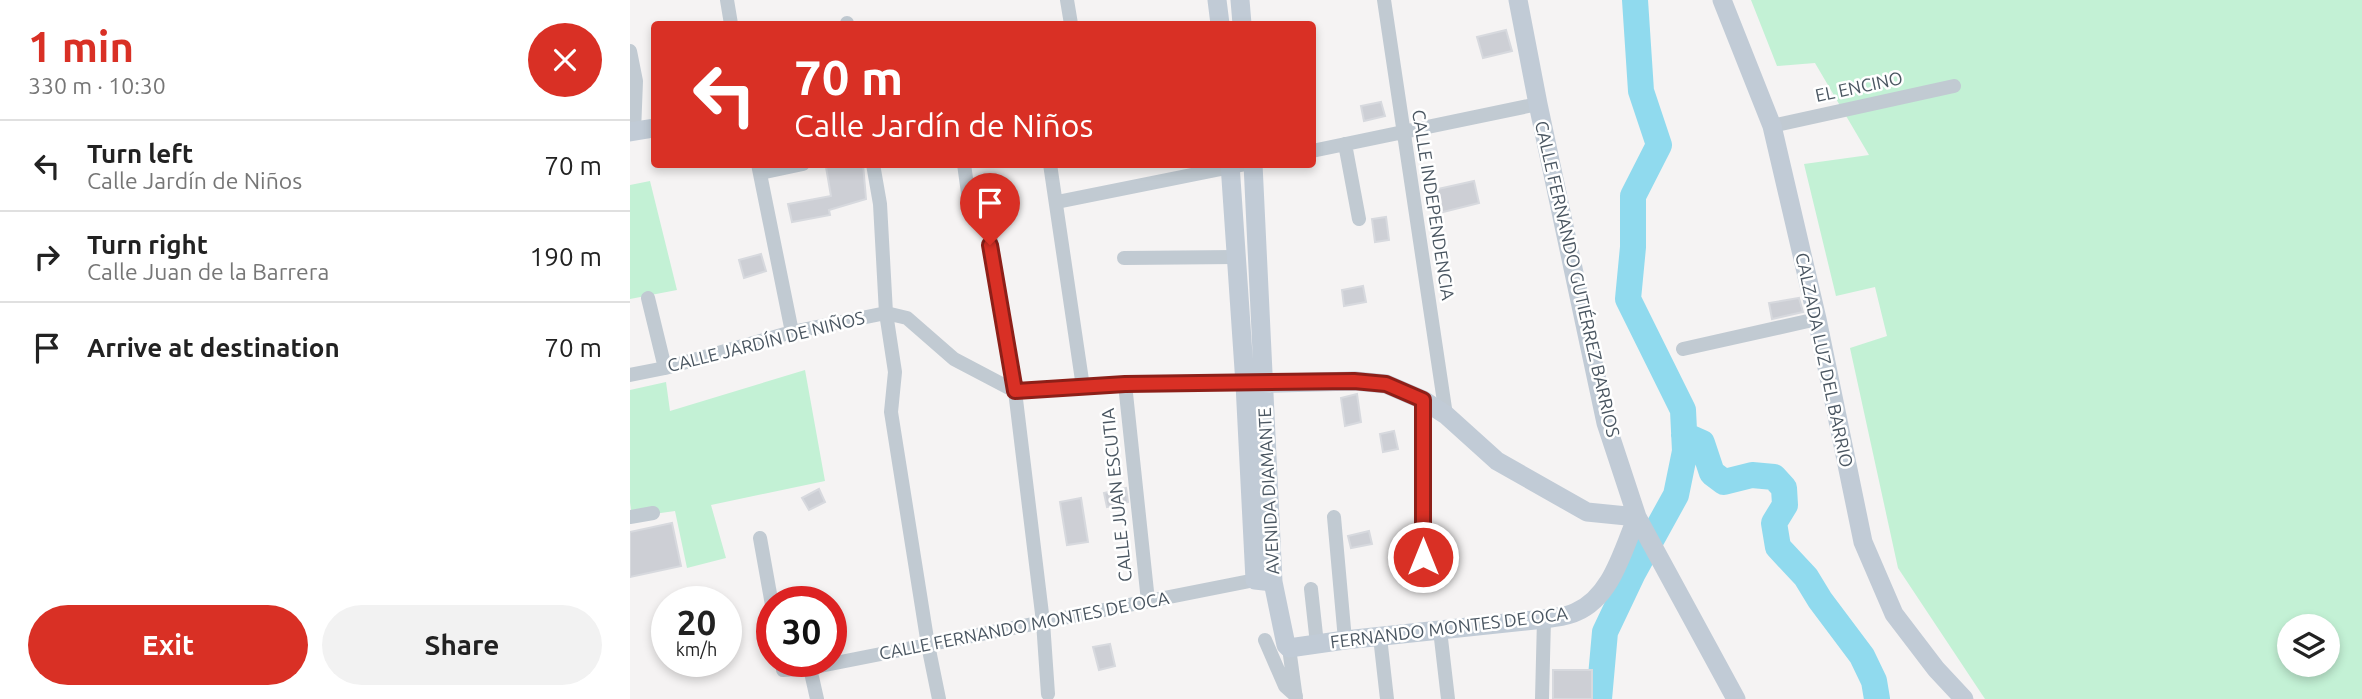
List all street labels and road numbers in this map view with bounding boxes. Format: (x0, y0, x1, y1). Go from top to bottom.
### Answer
street label: EL ENCINO (1813, 67, 1904, 105)
street label: CALLE INDEPENDENCIA (1409, 108, 1459, 302)
street label: CALLE FERNANDO GUTIÉRREZ BARRIOS (1532, 118, 1625, 439)
street label: CALZADA LUZ DEL BARRIO (1792, 251, 1858, 469)
street label: CALLE JARDÍN DE NIÑOS (665, 306, 866, 375)
street label: CALLE JUAN ESCUTIA (1097, 407, 1135, 583)
street label: AVENIDA DIAMANTE (1254, 407, 1282, 575)
street label: CALLE FERNANDO MONTES DE OCA (877, 587, 1171, 663)
street label: FERNANDO MONTES DE OCA (1329, 602, 1569, 652)

